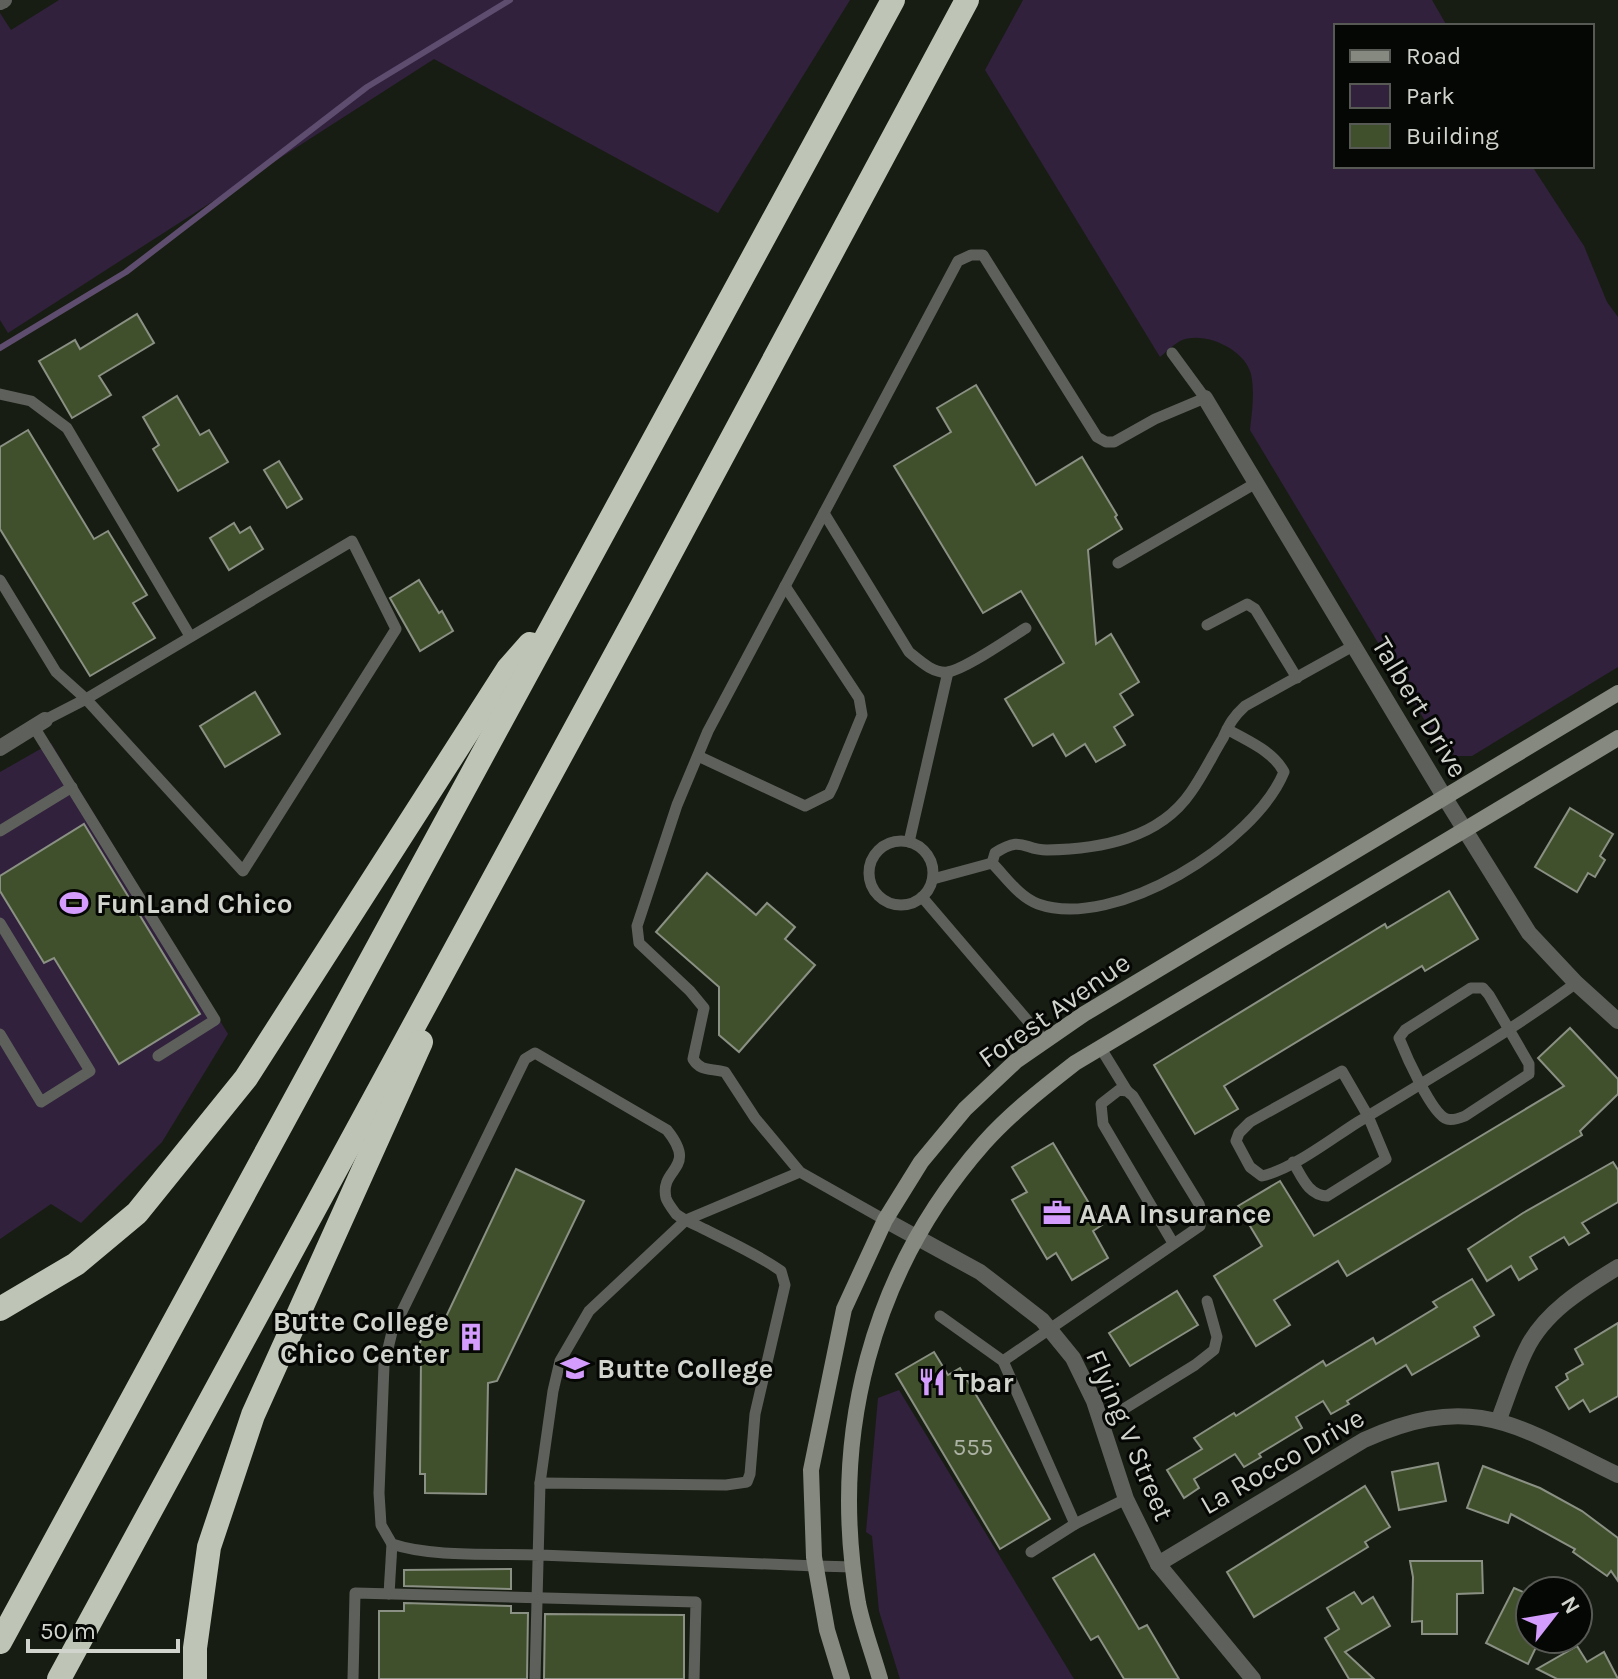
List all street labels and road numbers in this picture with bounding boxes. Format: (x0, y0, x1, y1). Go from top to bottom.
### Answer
street label: Talbert Drive (1365, 631, 1475, 783)
street label: Forest Avenue (972, 946, 1136, 1074)
street label: Flying V Street (1079, 1345, 1181, 1525)
street label: La Rocco Drive (1194, 1401, 1370, 1521)

